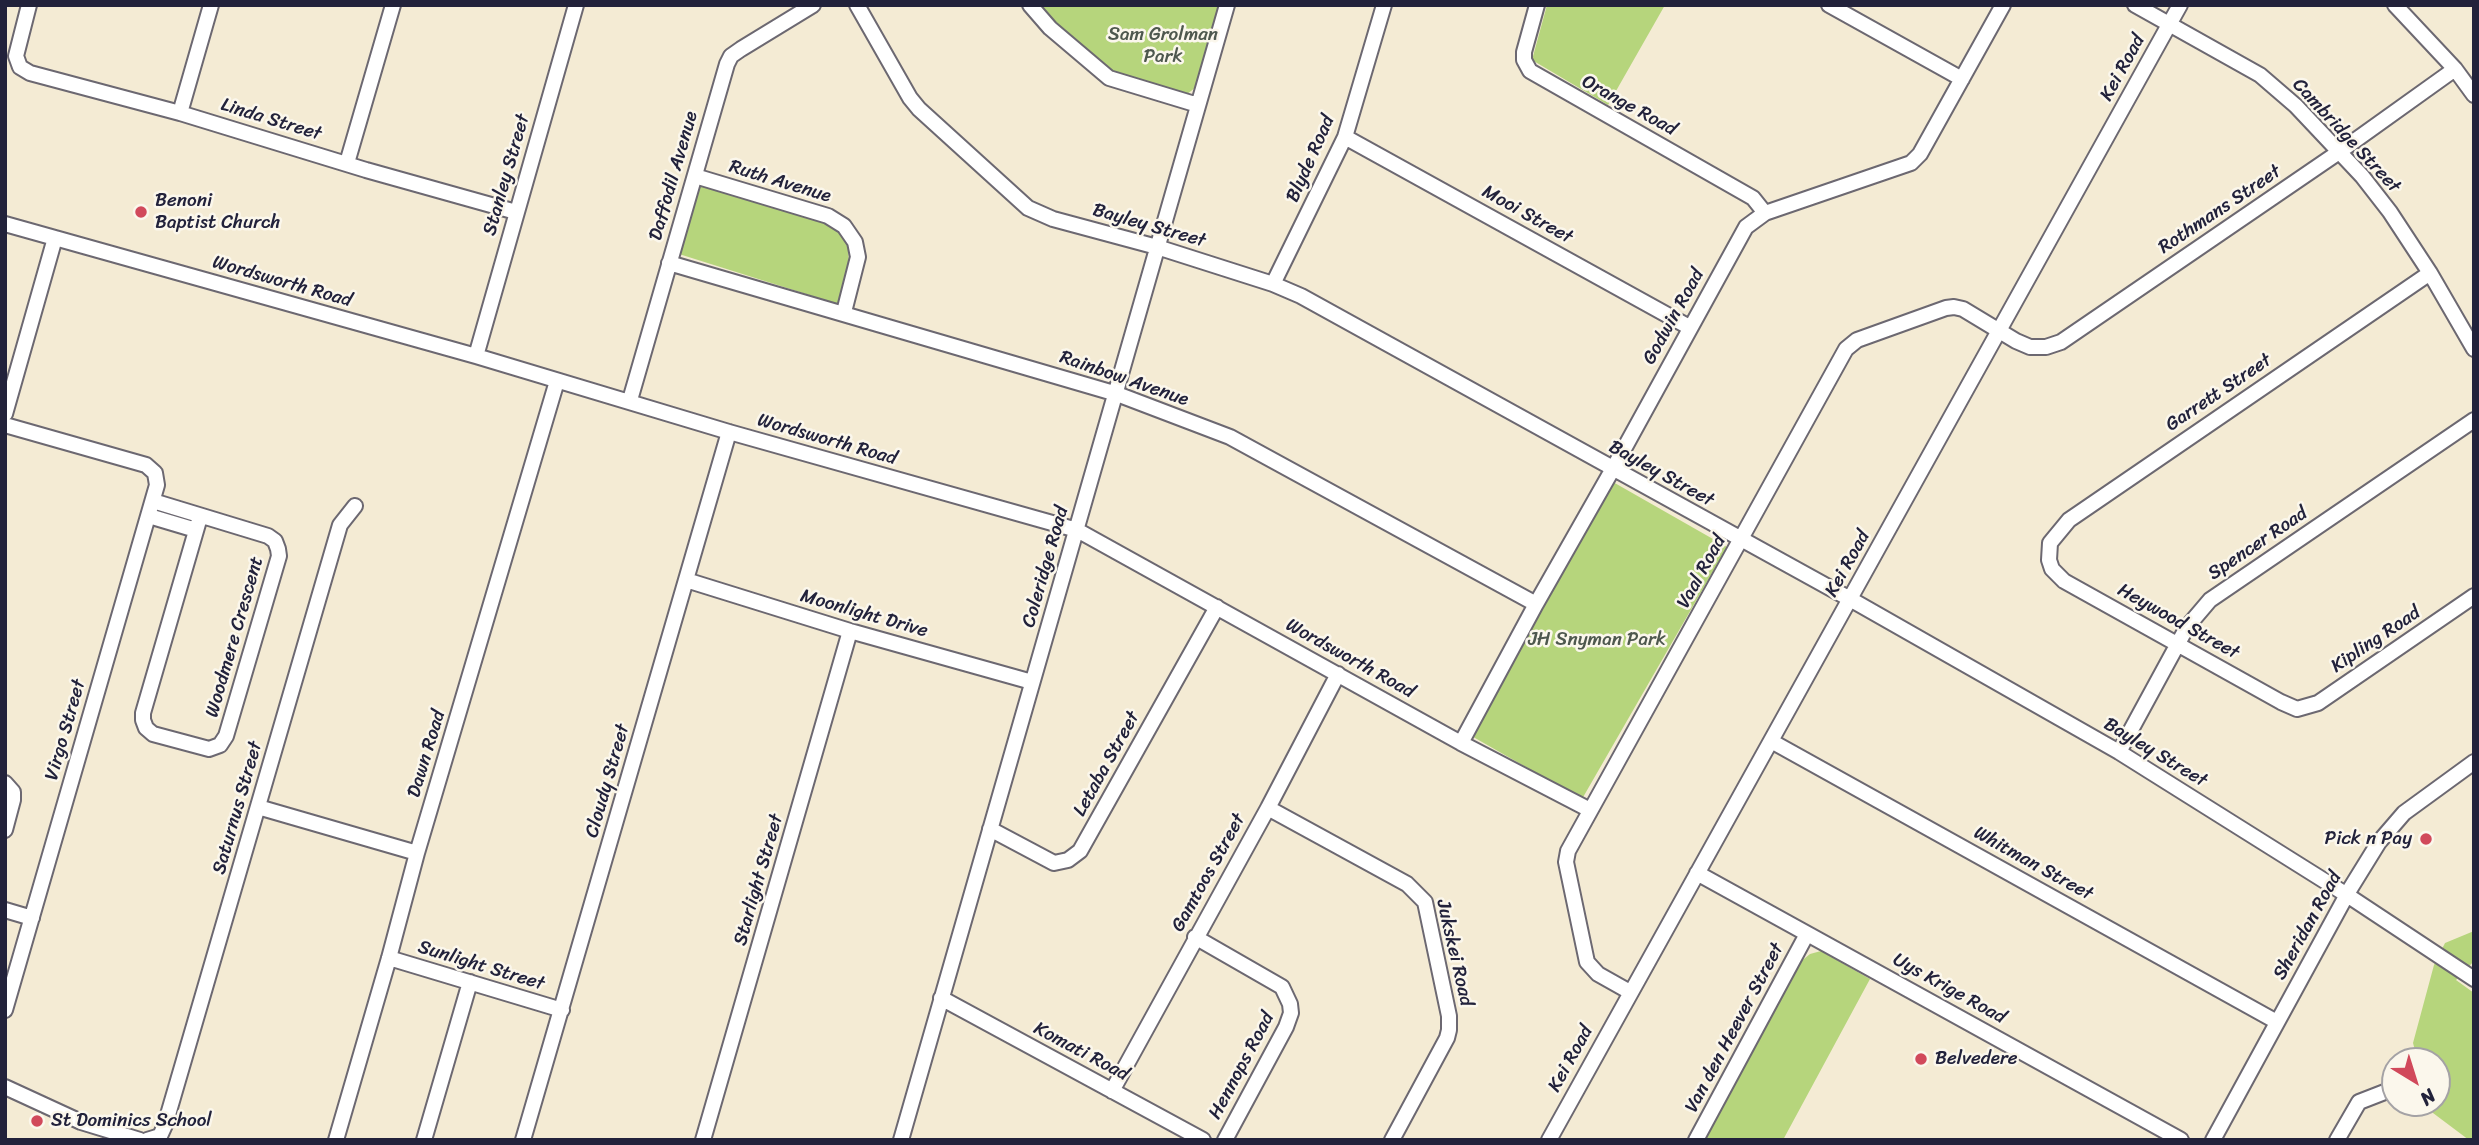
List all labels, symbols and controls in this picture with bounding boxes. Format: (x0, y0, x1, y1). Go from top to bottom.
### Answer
park label: Sam Grolman Park (1108, 24, 1218, 68)
street label: Kei Road (2096, 31, 2150, 105)
street label: Orange Road (1578, 71, 1680, 141)
street label: Cambridge Street (2287, 74, 2405, 198)
street label: Linda Street (218, 94, 324, 146)
street label: Daffodil Avenue (645, 109, 703, 243)
street label: Stanley Street (479, 112, 535, 238)
street label: Blyde Road (1282, 112, 1340, 206)
street label: Ruth Avenue (726, 156, 834, 208)
street label: Rothmans Street (2154, 161, 2286, 259)
street label: Mooi Street (1478, 181, 1576, 249)
place label: Benoni Baptist Church (155, 190, 280, 234)
street label: Bayley Street (1090, 199, 1208, 253)
marker: Benoni Baptist Church (133, 204, 149, 220)
street label: Wordsworth Road (210, 251, 354, 313)
street label: Godwin Road (1638, 265, 1710, 369)
street label: Rainbow Avenue (1057, 346, 1191, 412)
street label: Garrett Street (2162, 349, 2276, 437)
street label: Wordsworth Road (755, 409, 899, 471)
street label: Bayley Street (1605, 436, 1717, 512)
street label: Spencer Road (2204, 502, 2312, 586)
street label: Coleridge Road (1018, 504, 1074, 630)
street label: Kei Road (1821, 527, 1875, 601)
street label: Vaal Road (1673, 531, 1731, 613)
street label: Woodmere Crescent (201, 554, 269, 720)
street label: Heywood Street (2113, 579, 2243, 665)
street label: Moonlight Drive (798, 585, 930, 643)
street label: Kipling Road (2327, 602, 2425, 678)
street label: Wordsworth Road (1282, 614, 1418, 704)
park label: JH Snyman Park (1528, 629, 1666, 651)
street label: Virgo Street (41, 677, 91, 783)
street label: Dawn Road (403, 708, 451, 800)
street label: Letaba Street (1069, 708, 1145, 820)
street label: Bayley Street (2099, 713, 2211, 793)
street label: Cloudy Street (581, 722, 635, 840)
street label: Saturnus Street (208, 739, 268, 877)
street label: Gamtoos Street (1167, 810, 1251, 936)
street label: Starlight Street (729, 812, 789, 948)
street label: Whitman Street (1969, 822, 2097, 906)
place label: Pick n Pay (2325, 828, 2412, 850)
marker: Pick n Pay (2418, 831, 2434, 847)
street label: Sheridan Road (2269, 868, 2347, 984)
street label: Jukskei Road (1431, 897, 1477, 1009)
street label: Sunlight Street (415, 936, 547, 996)
street label: Van den Heever Street (1681, 939, 1789, 1117)
street label: Uys Krige Road (1888, 949, 2010, 1029)
street label: Hennops Road (1204, 1009, 1280, 1123)
street label: Komati Road (1029, 1017, 1133, 1087)
street label: Kei Road (1544, 1022, 1598, 1096)
north arrow (2381, 1047, 2451, 1117)
place label: Belvedere (1935, 1048, 2017, 1070)
marker: Belvedere (1913, 1051, 1929, 1067)
text: N (2413, 1080, 2443, 1114)
place label: St Dominics School (51, 1110, 212, 1132)
marker: St Dominics School (29, 1113, 45, 1129)

